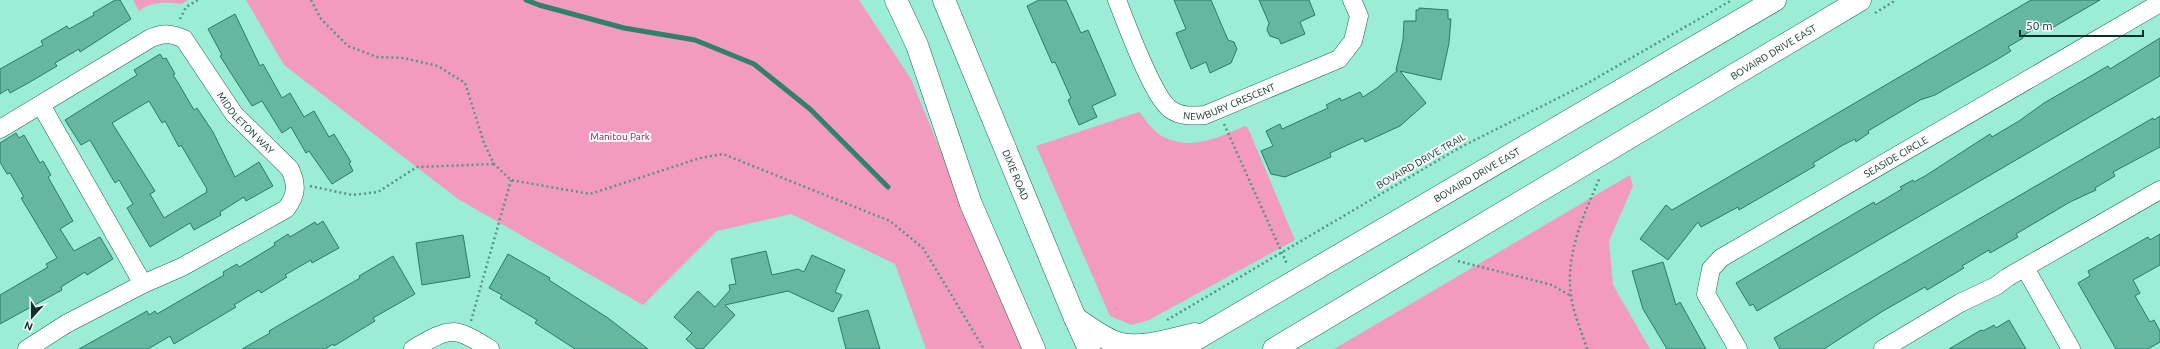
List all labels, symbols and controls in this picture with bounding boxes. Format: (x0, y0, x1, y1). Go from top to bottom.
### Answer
scale bar (2020, 12, 2143, 38)
text: 50 m (2026, 19, 2053, 32)
street label: BOVAIRD DRIVE EAST (1728, 22, 1818, 81)
street label: NEWBURY CRESCENT (1183, 81, 1277, 121)
street label: MIDDLETON WAY (215, 90, 277, 156)
park label: Manitou Park (590, 131, 650, 142)
street label: BOVAIRD DRIVE TRAIL (1375, 131, 1467, 191)
street label: SEASIDE CIRCLE (1862, 133, 1930, 179)
street label: BOVAIRD DRIVE EAST (1432, 145, 1522, 204)
street label: DIXIE ROAD (1001, 148, 1031, 202)
north arrow (12, 297, 52, 337)
text: N (22, 319, 34, 333)

